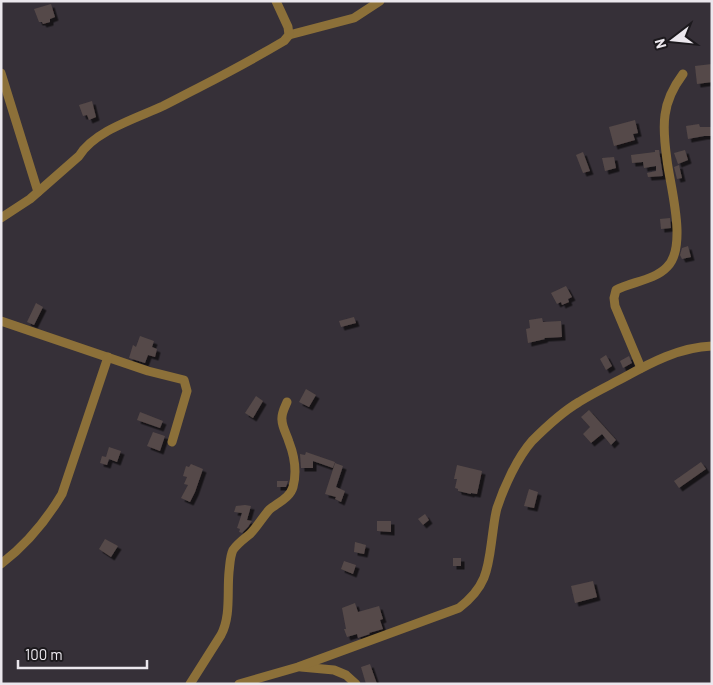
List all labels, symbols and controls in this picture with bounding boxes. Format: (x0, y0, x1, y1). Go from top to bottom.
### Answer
north arrow (648, 15, 698, 65)
text: N (651, 37, 669, 51)
scale bar (18, 638, 146, 670)
text: 100 m (25, 645, 63, 663)

